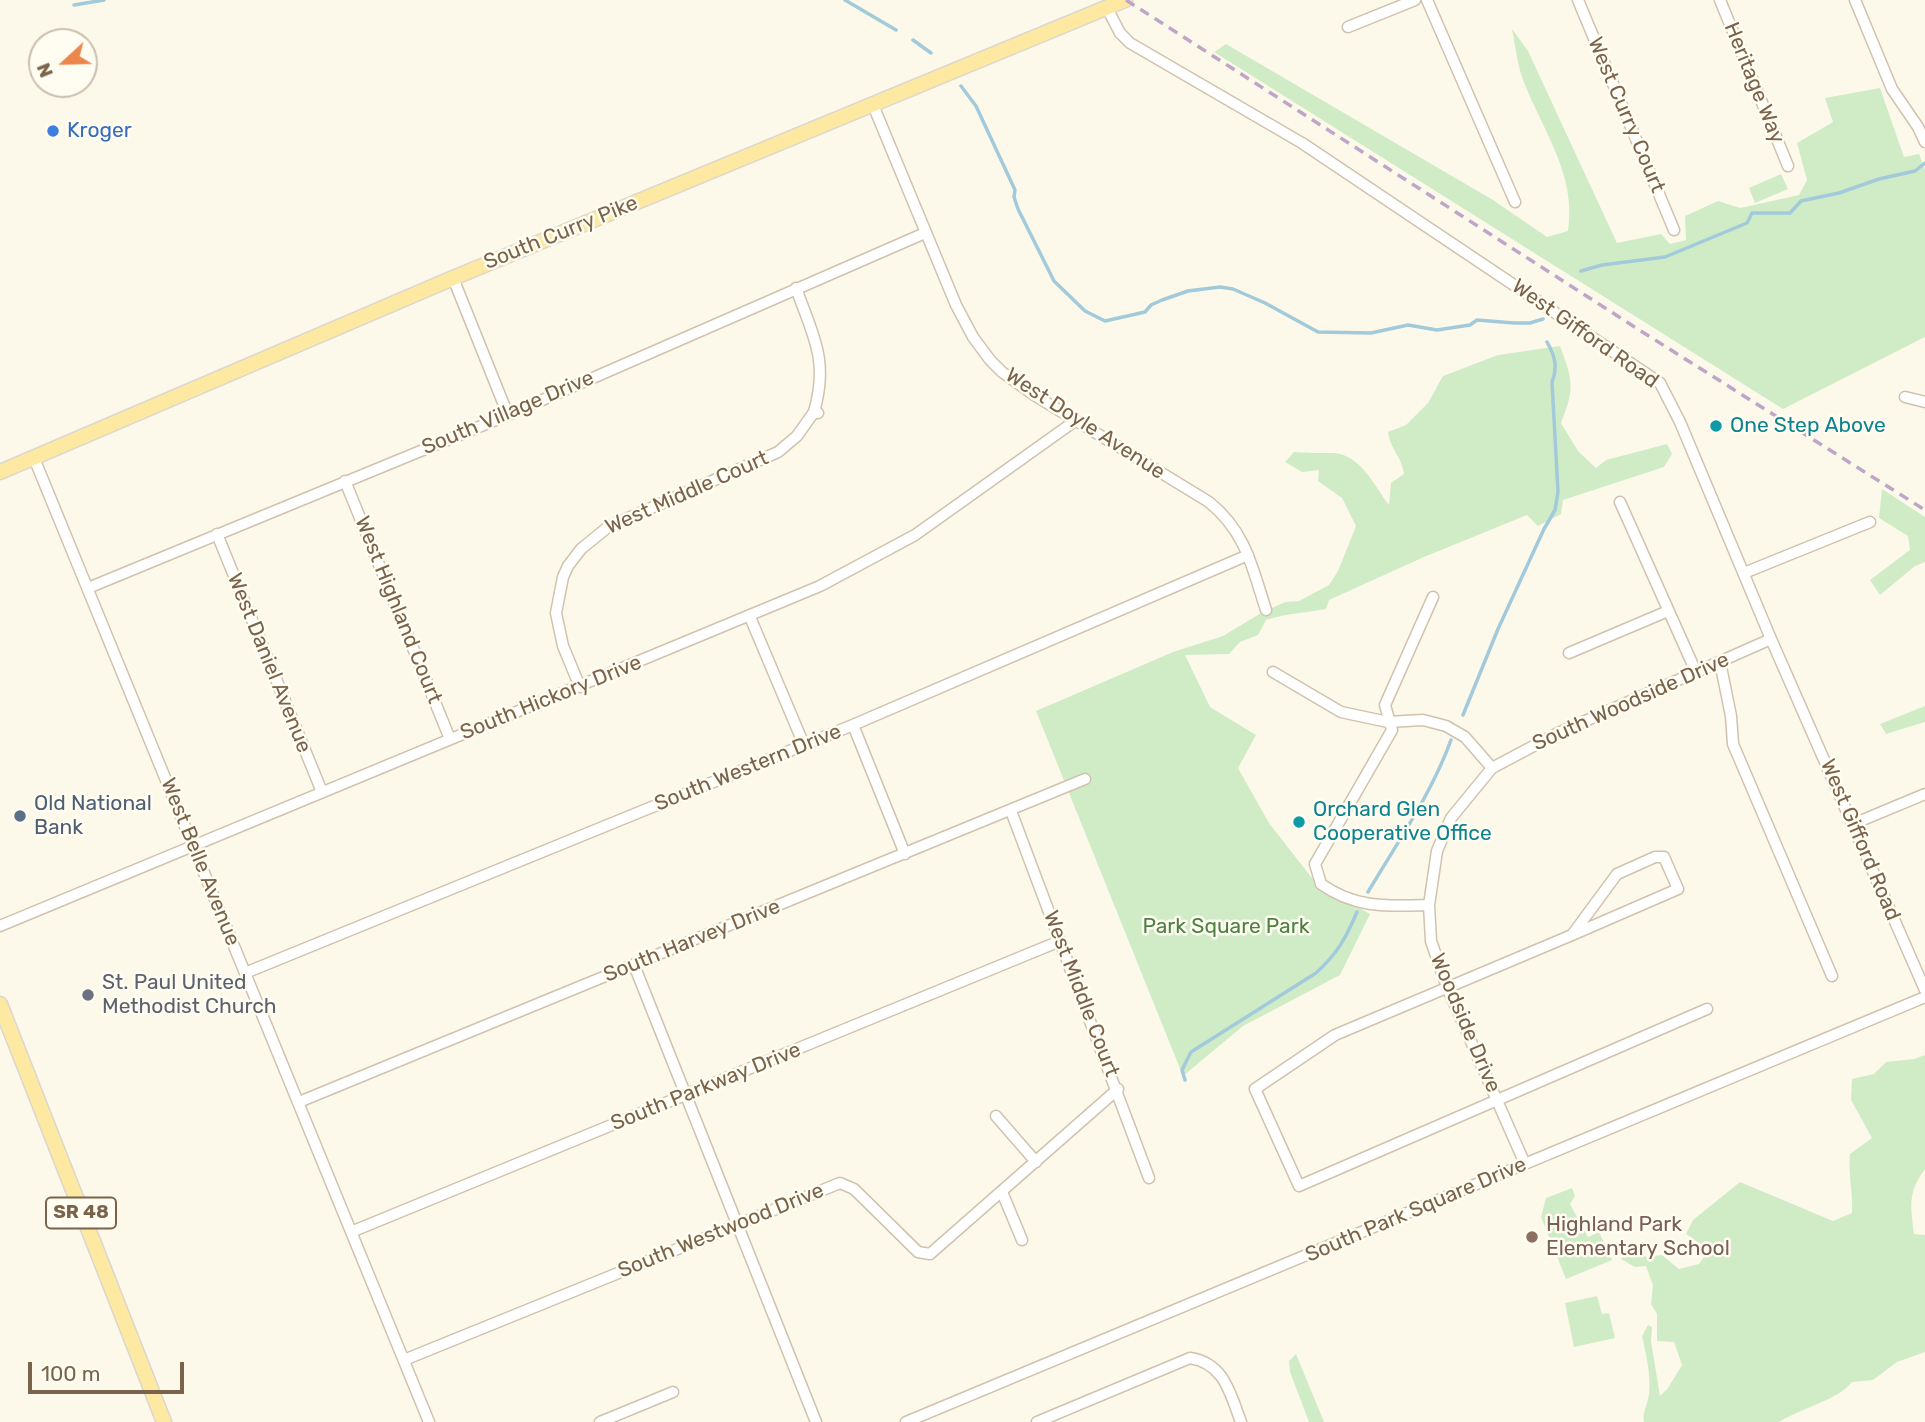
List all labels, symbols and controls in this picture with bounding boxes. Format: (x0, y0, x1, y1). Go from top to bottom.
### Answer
street label: Heritage Way (1718, 19, 1790, 147)
north arrow (28, 28, 98, 98)
street label: West Curry Court (1582, 33, 1670, 197)
text: N (32, 60, 58, 81)
place label: Kroger (67, 118, 132, 144)
marker: Kroger (45, 123, 61, 139)
street label: South Curry Pike (480, 191, 642, 275)
street label: West Gifford Road (1507, 274, 1663, 394)
street label: West Doyle Avenue (1000, 363, 1170, 485)
street label: South Village Drive (418, 365, 598, 461)
place label: One Step Above (1730, 413, 1886, 439)
marker: One Step Above (1708, 418, 1724, 434)
street label: West Middle Court (602, 446, 772, 540)
street label: West Highland Court (349, 513, 447, 707)
street label: West Daniel Avenue (221, 569, 317, 757)
street label: South Woodside Drive (1529, 647, 1733, 757)
street label: South Hickory Drive (457, 650, 645, 746)
street label: South Western Drive (651, 719, 845, 817)
street label: West Gifford Road (1815, 755, 1905, 925)
street label: West Belle Avenue (155, 774, 245, 950)
place label: Old National Bank (34, 791, 152, 841)
place label: Orchard Glen Cooperative Office (1313, 797, 1492, 847)
marker: Old National Bank (12, 808, 28, 824)
marker: Orchard Glen Cooperative Office (1291, 814, 1307, 830)
street label: South Harvey Drive (600, 894, 784, 988)
street label: West Middle Court (1038, 907, 1124, 1081)
park label: Park Square Park (1142, 914, 1310, 940)
street label: Woodside Drive (1424, 950, 1506, 1096)
place label: St. Paul United Methodist Church (102, 970, 277, 1020)
marker: St. Paul United Methodist Church (80, 987, 96, 1003)
street label: South Parkway Drive (607, 1037, 805, 1137)
street label: South Park Square Drive (1302, 1152, 1530, 1268)
street label: South Westwood Drive (614, 1178, 828, 1284)
road number: SR 48 (46, 1198, 116, 1228)
place label: Highland Park Elementary School (1546, 1212, 1730, 1262)
marker: Highland Park Elementary School (1524, 1229, 1540, 1245)
scale bar (32, 1348, 187, 1392)
text: 100 m (41, 1361, 100, 1386)

